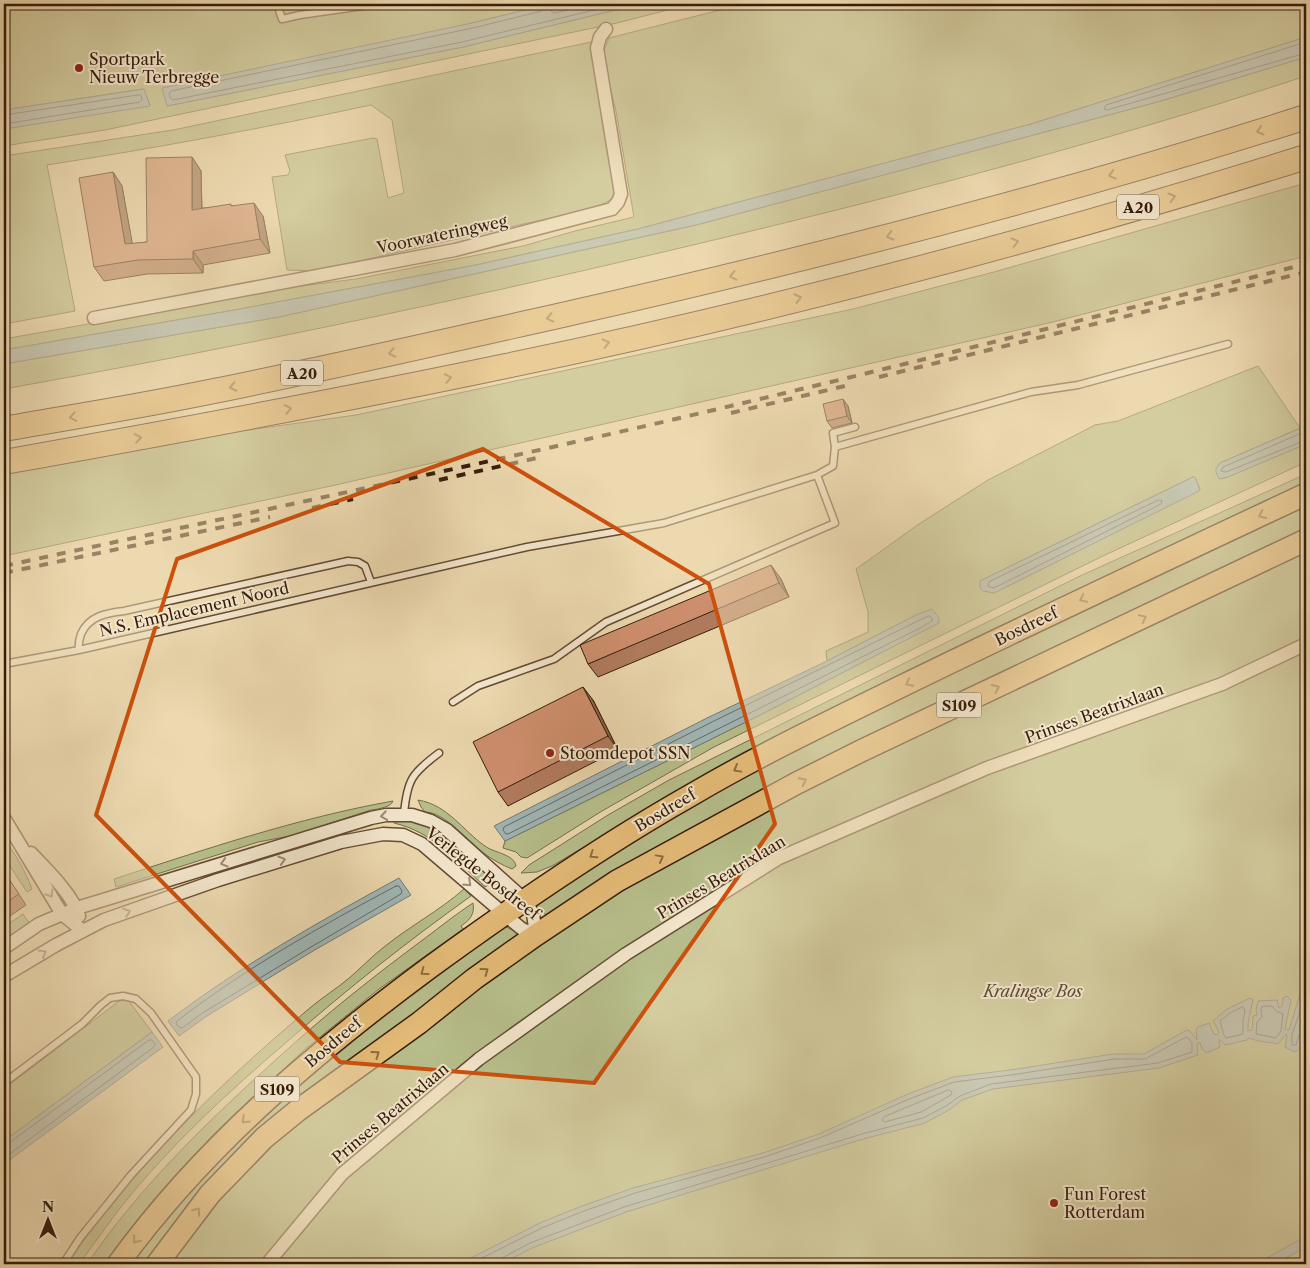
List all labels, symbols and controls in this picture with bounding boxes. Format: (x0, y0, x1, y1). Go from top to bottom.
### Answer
place label: Sportpark Nieuw Terbregge (89, 49, 219, 87)
marker: Sportpark Nieuw Terbregge (73, 62, 85, 74)
one-way arrow (1256, 125, 1264, 135)
one-way arrow (1107, 169, 1116, 180)
one-way arrow (1167, 193, 1175, 203)
road number: A20 (1117, 194, 1159, 220)
street label: Voorwateringweg (374, 210, 510, 258)
one-way arrow (887, 230, 895, 240)
one-way arrow (1011, 237, 1020, 248)
one-way arrow (728, 270, 737, 281)
one-way arrow (794, 293, 803, 304)
one-way arrow (546, 312, 555, 323)
one-way arrow (602, 338, 611, 349)
one-way arrow (387, 347, 396, 358)
road number: A20 (281, 360, 323, 386)
one-way arrow (443, 373, 452, 383)
one-way arrow (228, 381, 237, 392)
one-way arrow (284, 404, 293, 415)
one-way arrow (69, 411, 77, 421)
one-way arrow (134, 434, 142, 444)
one-way arrow (1258, 509, 1267, 519)
street label: N.S. Emplacement Noord (97, 577, 291, 641)
one-way arrow (1079, 592, 1088, 603)
street label: Bosdreef (991, 601, 1063, 650)
one-way arrow (1138, 614, 1147, 624)
one-way arrow (905, 677, 914, 687)
street label: Prinses Beatrixlaan (1022, 679, 1166, 747)
one-way arrow (991, 683, 1000, 694)
road number: S109 (936, 692, 982, 718)
place label: Stoomdepot SSN (560, 743, 690, 763)
marker: Stoomdepot SSN (544, 747, 556, 759)
one-way arrow (733, 763, 742, 773)
one-way arrow (797, 777, 806, 787)
street label: Bosdreef (631, 783, 701, 836)
one-way arrow (380, 810, 389, 820)
street label: Verlegde Bosdreef (421, 822, 546, 925)
street label: Prinses Beatrixlaan (653, 831, 789, 923)
one-way arrow (589, 849, 598, 858)
one-way arrow (654, 854, 663, 864)
one-way arrow (277, 856, 285, 866)
one-way arrow (221, 857, 229, 867)
one-way arrow (462, 877, 471, 886)
one-way arrow (44, 888, 54, 897)
one-way arrow (123, 908, 131, 918)
one-way arrow (37, 949, 46, 959)
one-way arrow (420, 966, 430, 975)
one-way arrow (479, 969, 488, 977)
park label: Kralingse Bos (981, 981, 1083, 1001)
street label: Bosdreef (301, 1011, 367, 1071)
one-way arrow (370, 1051, 380, 1060)
street label: Prinses Beatrixlaan (328, 1058, 452, 1168)
road number: S109 (254, 1076, 300, 1102)
one-way arrow (242, 1114, 251, 1123)
place label: Fun Forest Rotterdam (1064, 1184, 1146, 1222)
north arrow (22, 1196, 72, 1246)
marker: Fun Forest Rotterdam (1048, 1197, 1060, 1209)
text: N (42, 1198, 54, 1216)
one-way arrow (191, 1208, 199, 1217)
one-way arrow (134, 1234, 142, 1243)

